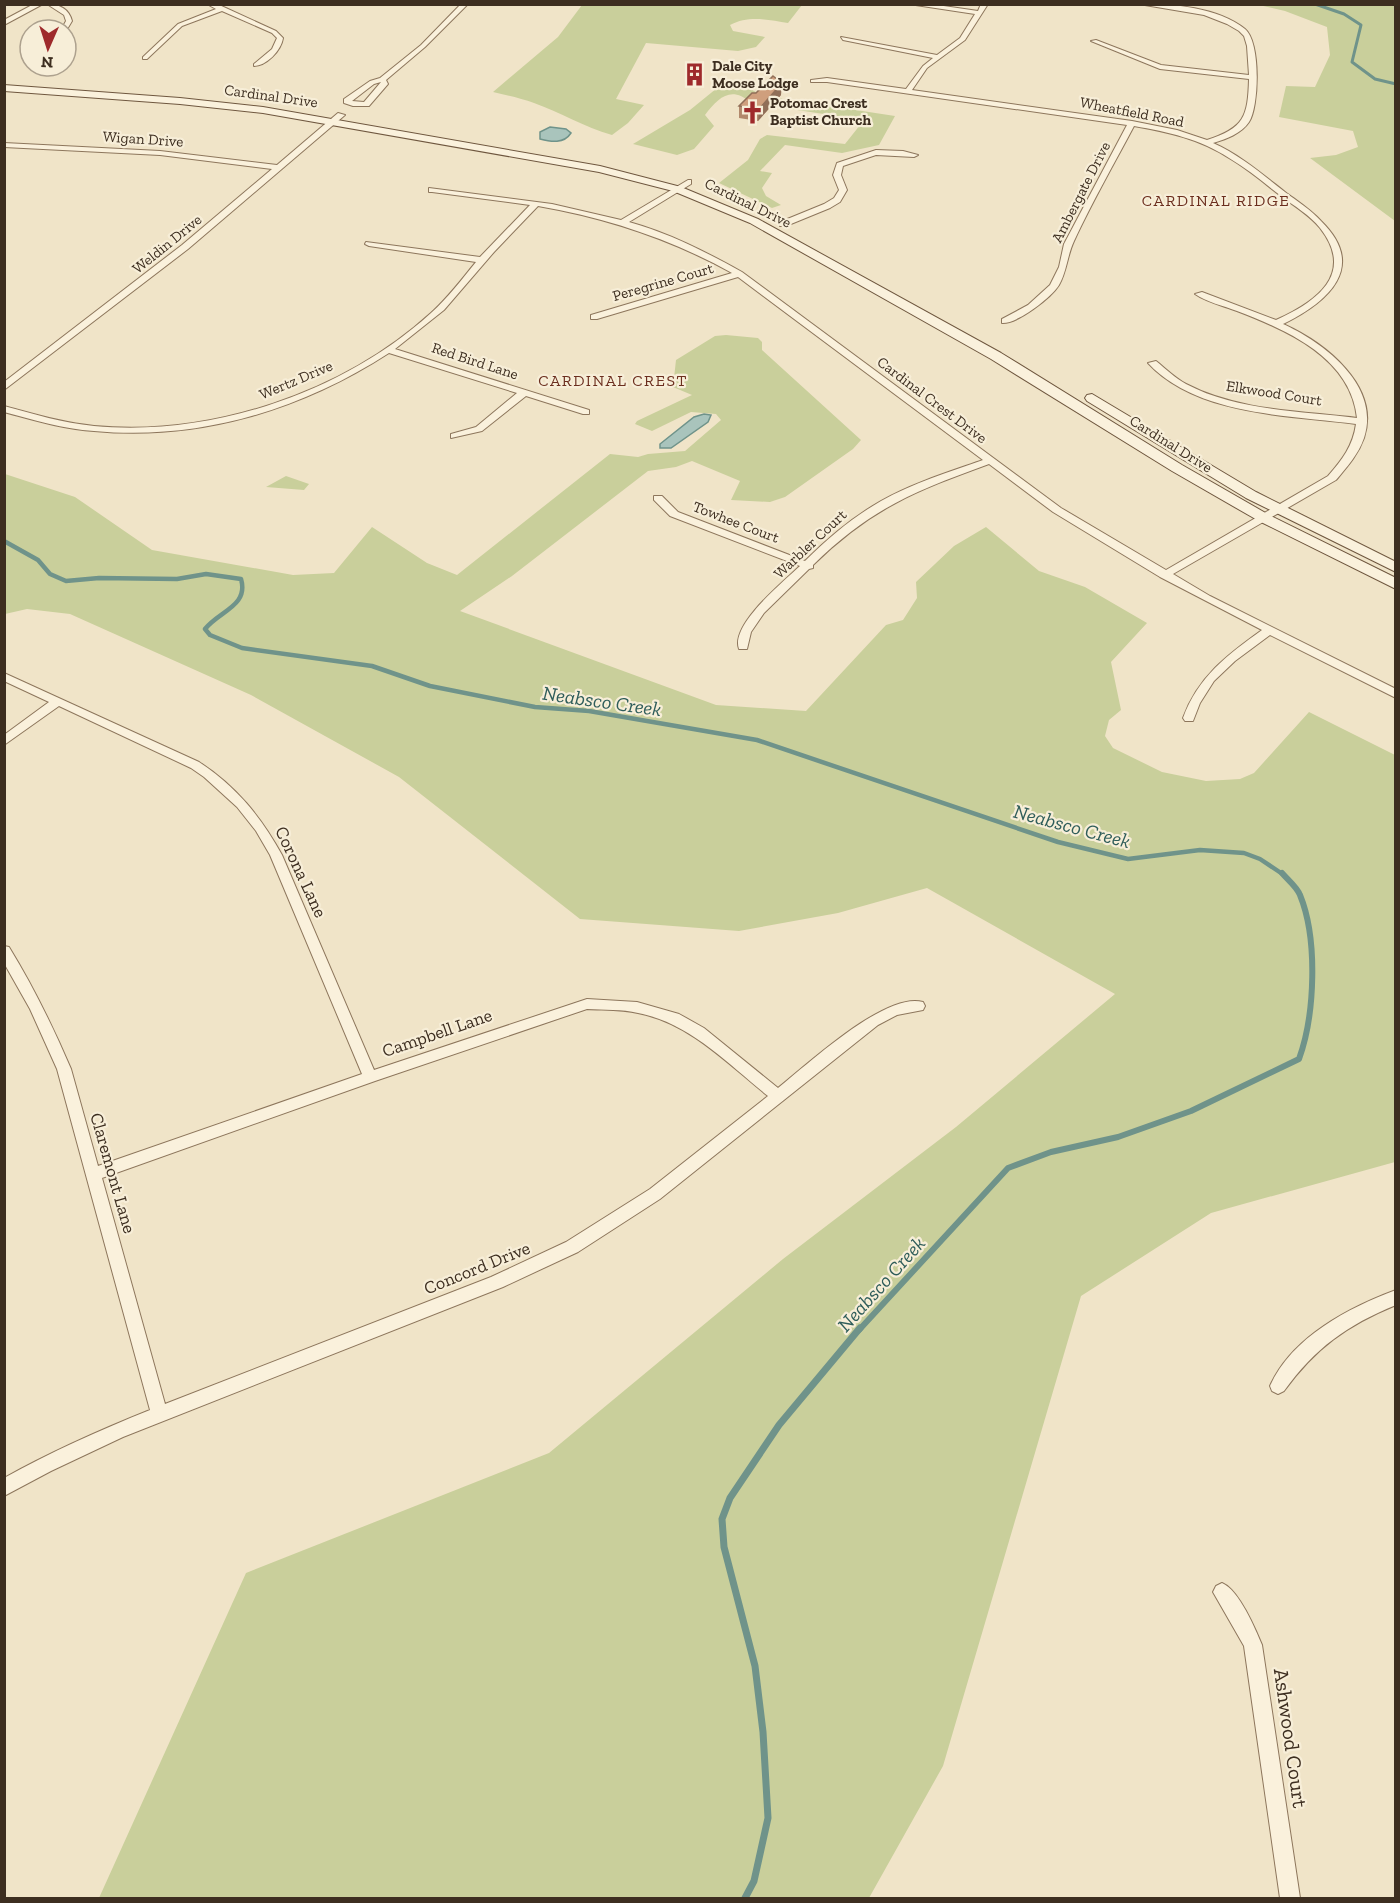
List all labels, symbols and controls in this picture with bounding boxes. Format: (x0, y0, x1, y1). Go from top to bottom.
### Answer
north arrow (18, 18, 78, 78)
text: N (41, 53, 54, 72)
place label: Dale City Moose Lodge (712, 57, 798, 92)
building icon: Dale City Moose Lodge (681, 62, 707, 88)
street label: Cardinal Drive (223, 81, 319, 111)
street label: Wheatfield Road (1078, 93, 1186, 131)
place label: Potomac Crest Baptist Church (770, 94, 871, 129)
church icon: Potomac Crest Baptist Church (739, 99, 765, 125)
street label: Wigan Drive (102, 127, 184, 151)
street label: Ambergate Drive (1048, 139, 1114, 245)
street label: Cardinal Drive (702, 174, 794, 232)
district label: CARDINAL RIDGE (1142, 191, 1290, 210)
street label: Weldin Drive (129, 211, 205, 277)
street label: Peregrine Court (610, 259, 716, 305)
street label: Red Bird Lane (429, 339, 521, 383)
street label: Cardinal Crest Drive (874, 353, 990, 447)
street label: Wertz Drive (257, 356, 335, 404)
district label: CARDINAL CREST (538, 371, 688, 390)
street label: Elkwood Court (1225, 377, 1324, 410)
street label: Cardinal Drive (1126, 411, 1216, 477)
street label: Towhee Court (690, 497, 782, 547)
street label: Warbler Court (770, 505, 850, 582)
water label: Neabsco Creek (541, 681, 663, 721)
water label: Neabsco Creek (1011, 799, 1133, 853)
street label: Corona Lane (270, 823, 332, 921)
street label: Campbell Lane (379, 1004, 495, 1062)
street label: Claremont Lane (85, 1110, 141, 1236)
water label: Neabsco Creek (832, 1231, 930, 1337)
street label: Concord Drive (421, 1237, 533, 1299)
street label: Ashwood Court (1269, 1667, 1313, 1810)

